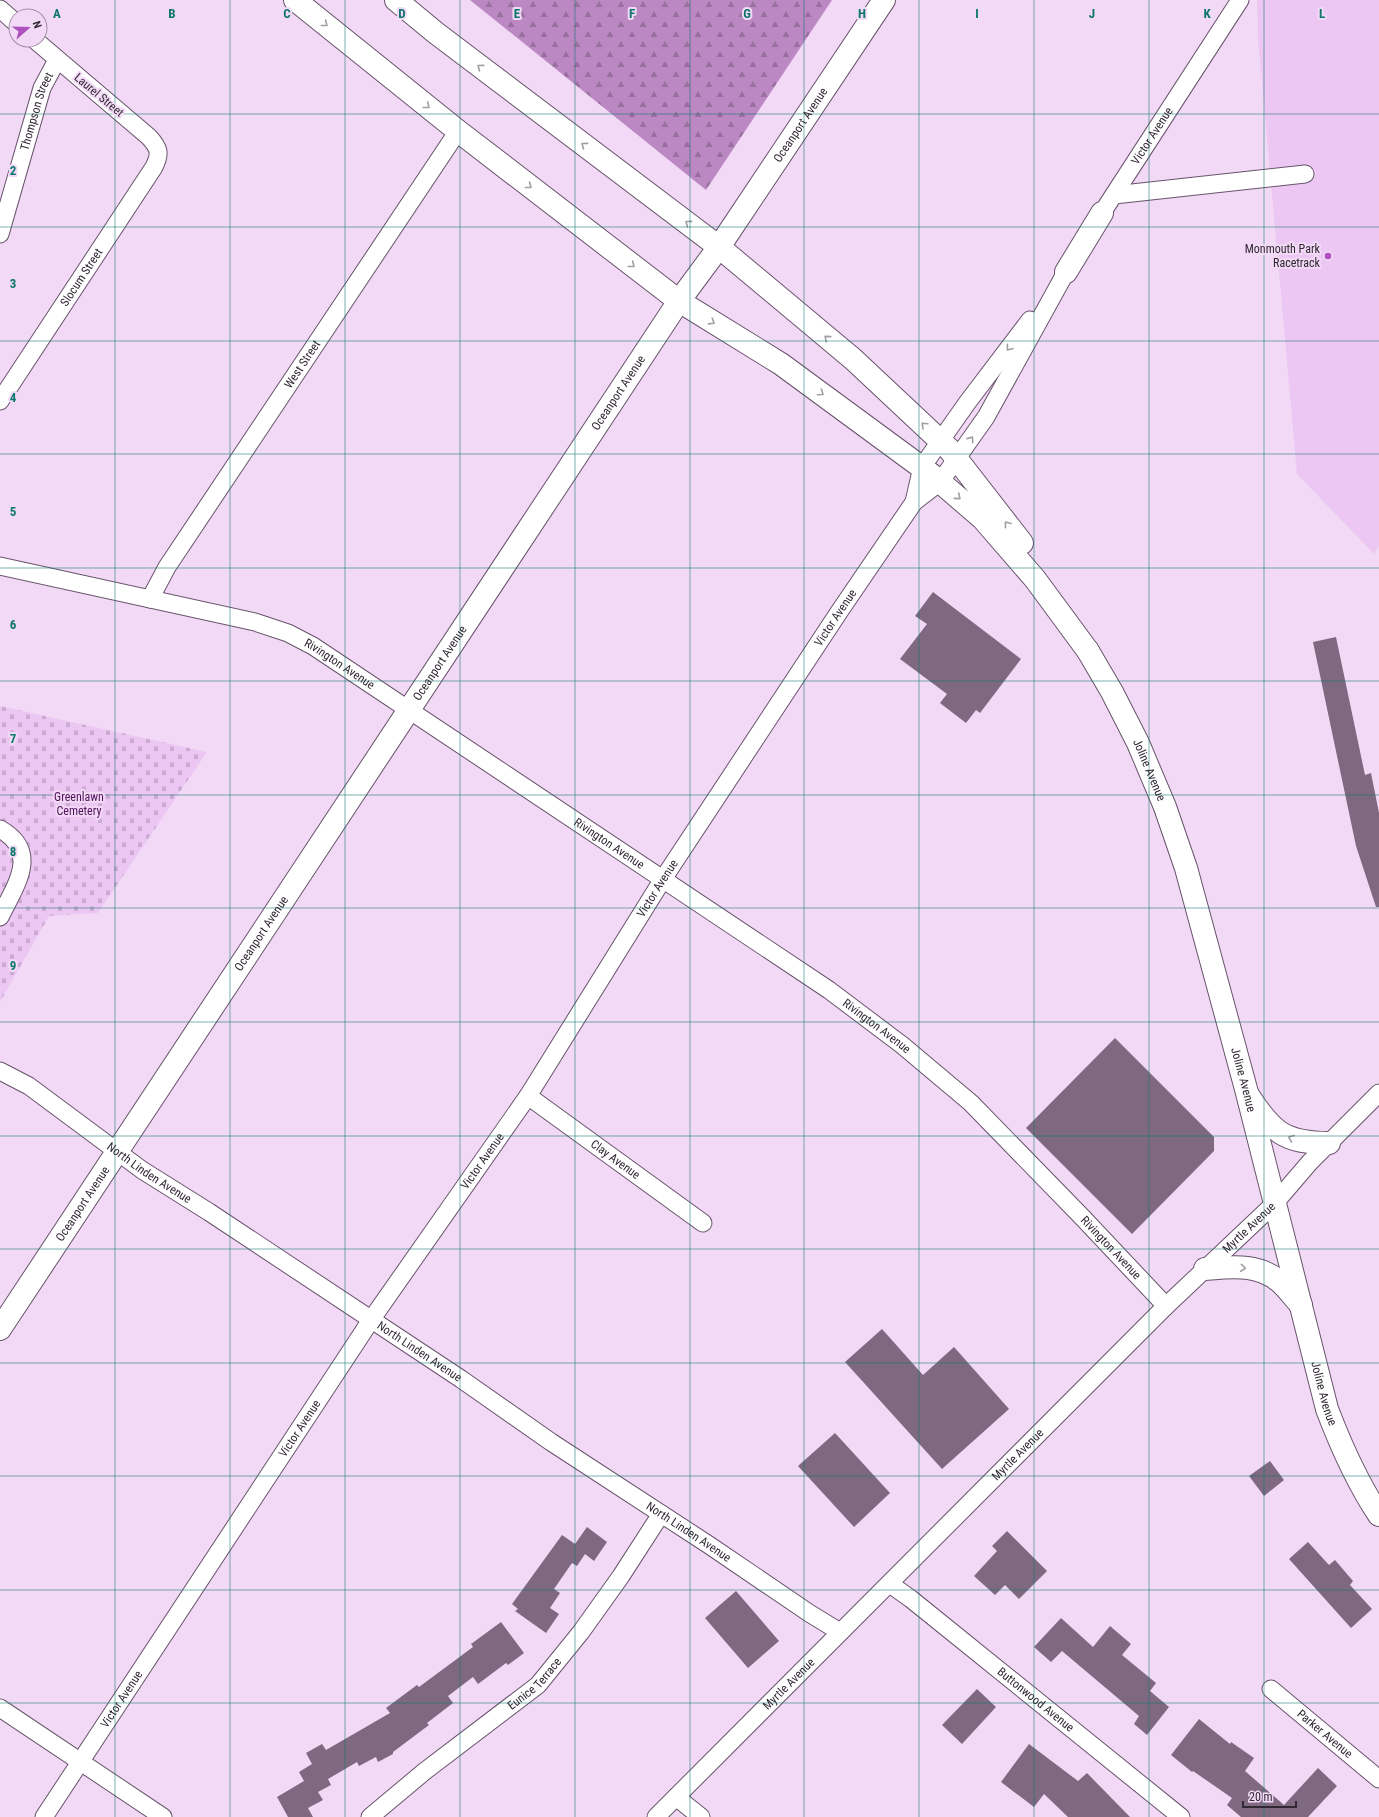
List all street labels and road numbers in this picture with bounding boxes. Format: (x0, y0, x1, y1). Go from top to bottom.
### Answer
street label: Thompson Street (17, 70, 56, 152)
street label: Laurel Street (71, 70, 127, 120)
street label: Oceanport Avenue (771, 85, 831, 165)
street label: Victor Avenue (1128, 104, 1176, 167)
street label: Slocum Street (57, 245, 106, 309)
street label: West Street (281, 337, 324, 391)
street label: Oceanport Avenue (589, 352, 648, 433)
street label: Victor Avenue (811, 586, 860, 649)
street label: Oceanport Avenue (410, 623, 470, 703)
street label: Rivington Avenue (302, 636, 378, 692)
street label: Joline Avenue (1130, 736, 1169, 803)
street label: Rivington Avenue (571, 815, 647, 872)
street label: Victor Avenue (634, 857, 681, 920)
street label: Oceanport Avenue (231, 893, 291, 974)
street label: Rivington Avenue (840, 996, 914, 1056)
street label: Joline Avenue (1228, 1046, 1259, 1114)
street label: Victor Avenue (458, 1130, 507, 1192)
street label: Clay Avenue (588, 1137, 643, 1182)
street label: North Linden Avenue (104, 1139, 194, 1206)
street label: Oceanport Avenue (53, 1163, 113, 1244)
street label: Myrtle Avenue (1220, 1199, 1278, 1256)
street label: Rivington Avenue (1078, 1213, 1144, 1282)
street label: North Linden Avenue (375, 1318, 465, 1385)
street label: Joline Avenue (1308, 1360, 1340, 1428)
street label: Victor Avenue (276, 1397, 324, 1460)
street label: Myrtle Avenue (989, 1426, 1047, 1483)
street label: North Linden Avenue (644, 1499, 734, 1565)
street label: Eunice Terrace (505, 1655, 564, 1713)
street label: Myrtle Avenue (760, 1655, 818, 1713)
street label: Buttonwood Avenue (995, 1665, 1077, 1735)
street label: Victor Avenue (98, 1668, 146, 1730)
street label: Parker Avenue (1294, 1707, 1356, 1761)

